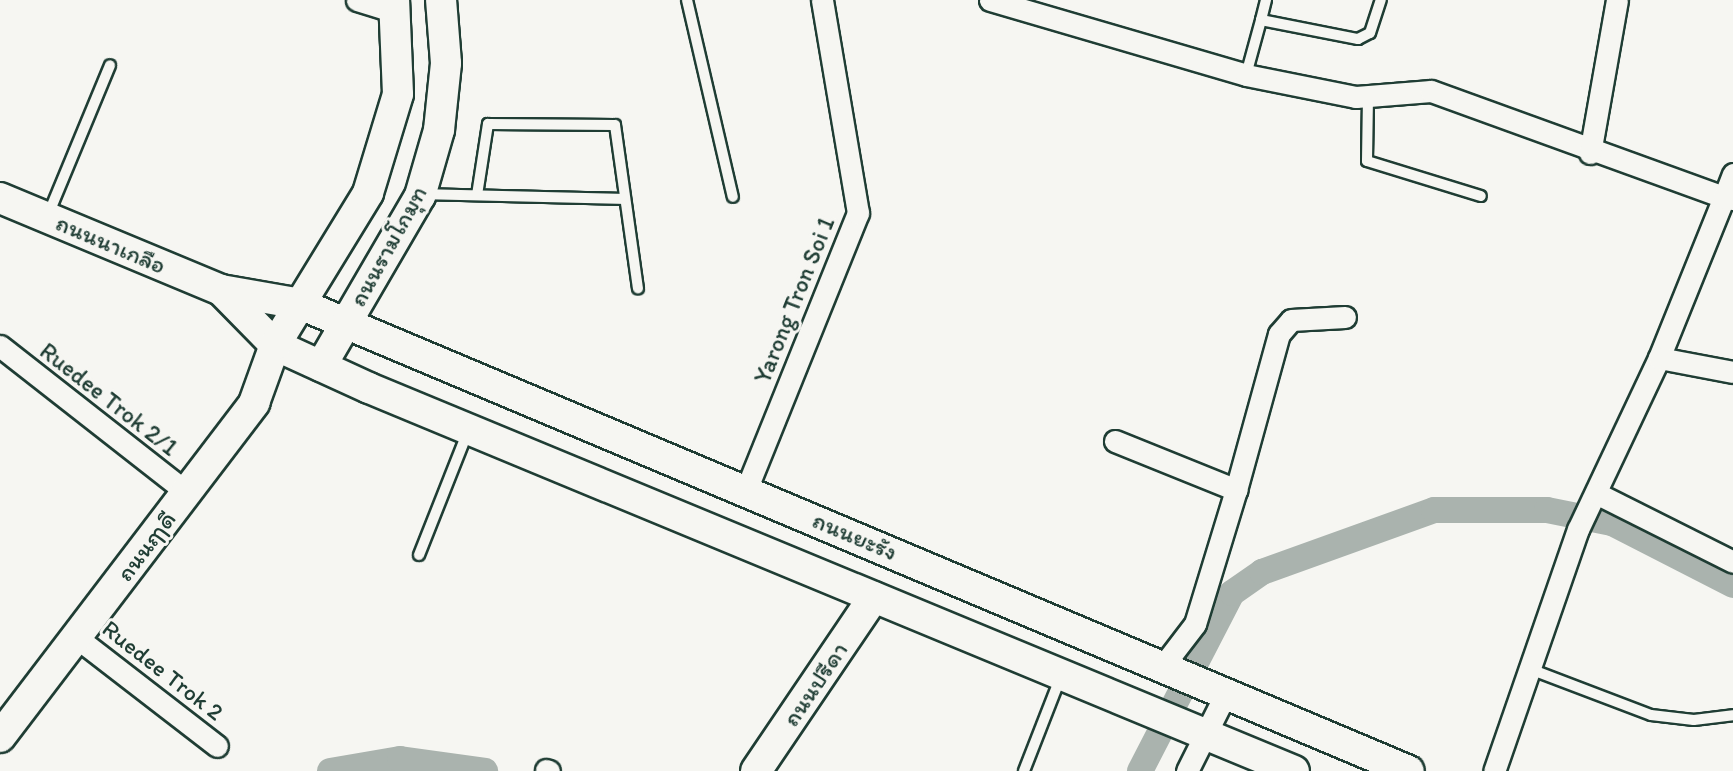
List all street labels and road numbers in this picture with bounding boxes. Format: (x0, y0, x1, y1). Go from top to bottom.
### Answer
street label: ถนนรามโกมุท (343, 181, 433, 311)
street label: ถนนนาเกลือ (52, 208, 170, 280)
street label: Yarong Tron Soi 1 (748, 213, 840, 387)
street label: Ruedee Trok 2/1 (35, 337, 183, 461)
street label: ถนนฤๅดี (110, 505, 182, 587)
street label: ถนนยะรัง (808, 505, 902, 567)
street label: Ruedee Trok 2 (97, 614, 229, 726)
street label: ถนนปรีดา (776, 636, 854, 732)

